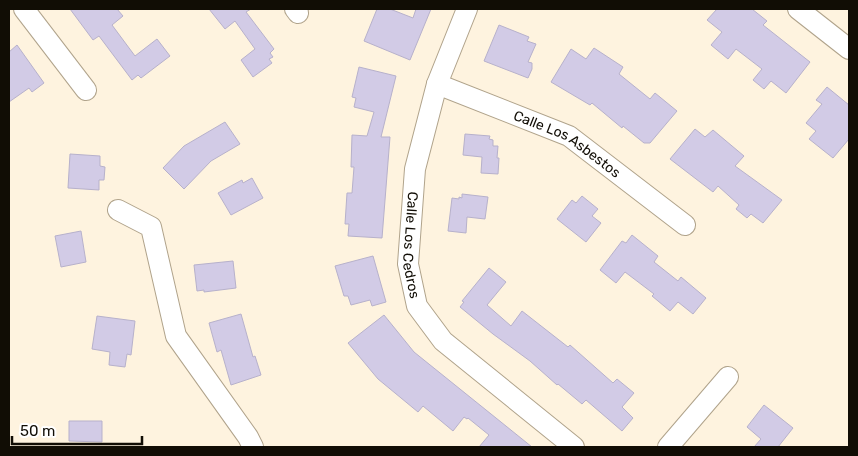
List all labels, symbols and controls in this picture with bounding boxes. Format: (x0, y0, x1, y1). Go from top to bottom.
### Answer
street label: Calle Los Asbestos (511, 107, 624, 181)
street label: Calle Los Cedros (399, 191, 423, 300)
scale bar (12, 414, 142, 446)
text: 50 m (20, 422, 55, 440)

